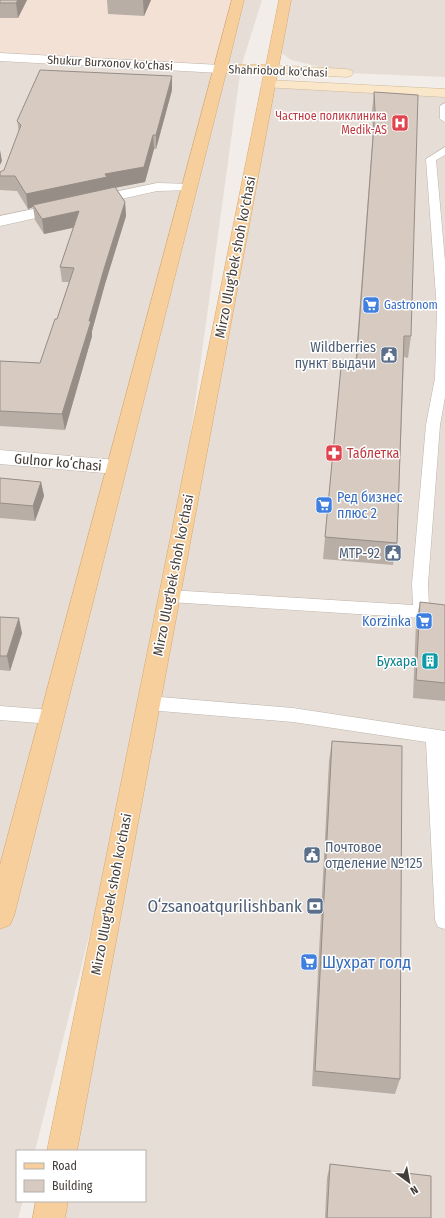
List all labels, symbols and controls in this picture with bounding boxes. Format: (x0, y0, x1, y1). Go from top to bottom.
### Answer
street label: Shukur Burxonov ko'chasi (47, 53, 173, 73)
street label: Shahriobod ko'chasi (228, 62, 328, 80)
place label: Частное поликлиника Medik-AS (276, 109, 387, 137)
hospital icon: Частное поликлиника Medik-AS (390, 113, 410, 133)
street label: Mirzo Ulug'bek shoh ko'chasi (211, 175, 260, 339)
supermarket icon: Gastronom (361, 295, 381, 315)
place label: Gastronom (384, 298, 438, 312)
place label: Wildberries пункт выдачи (295, 339, 376, 372)
public building icon: Wildberries пункт выдачи (379, 345, 399, 365)
pharmacy icon: Таблетка (324, 443, 344, 463)
place label: Таблетка (347, 445, 400, 462)
street label: Gulnor koʻchasi (13, 450, 102, 475)
place label: Ред бизнес плюс 2 (337, 489, 402, 522)
street label: Mirzo Ulug'bek shoh ko'chasi (149, 493, 198, 657)
supermarket icon: Ред бизнес плюс 2 (314, 495, 334, 515)
public building icon: MTP-92 (383, 543, 403, 563)
place label: MTP-92 (339, 545, 380, 562)
supermarket icon: Korzinka (414, 611, 434, 631)
place label: Korzinka (362, 613, 411, 630)
building icon: Бухара (420, 651, 440, 671)
place label: Бухара (376, 653, 417, 670)
street label: Mirzo Ulug'bek shoh ko'chasi (87, 812, 136, 976)
place label: Почтовое отделение №125 (325, 839, 422, 872)
public building icon: Почтовое отделение №125 (302, 845, 322, 865)
place label: Oʻzsanoatqurilishbank (147, 896, 302, 917)
bank icon: Oʻzsanoatqurilishbank (305, 896, 325, 916)
supermarket icon: Шухрат голд (299, 952, 319, 972)
place label: Шухрат голд (322, 952, 411, 973)
legend (16, 1150, 146, 1202)
text: Road (52, 1159, 77, 1173)
north arrow (389, 1162, 429, 1202)
text: Building (52, 1179, 93, 1193)
text: N (408, 1183, 420, 1197)

